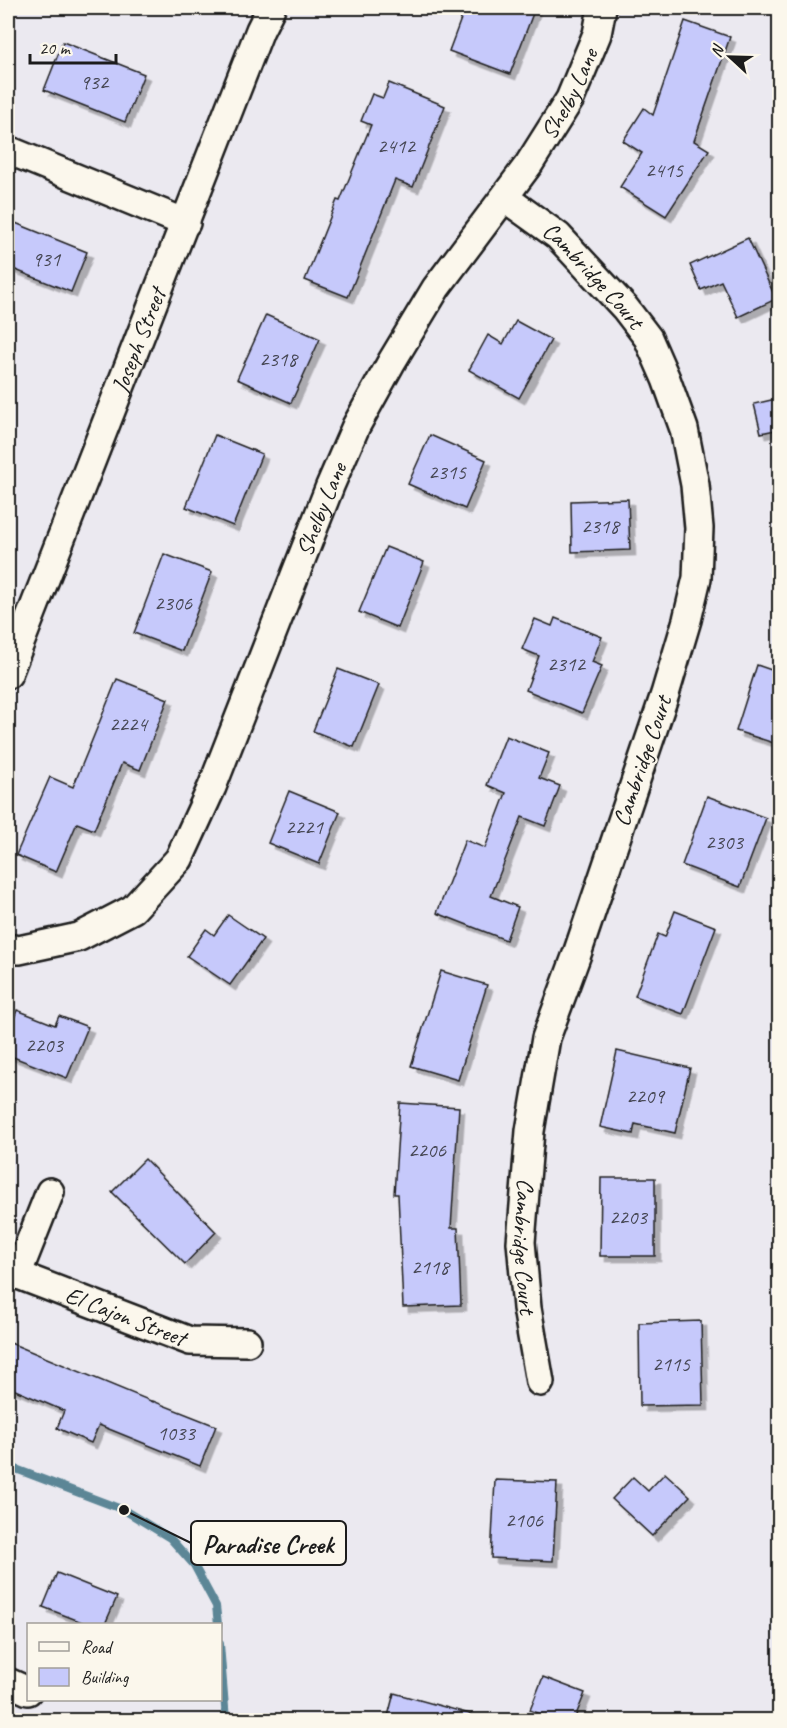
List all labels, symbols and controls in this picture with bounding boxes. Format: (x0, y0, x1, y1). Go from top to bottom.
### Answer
scale bar (30, 27, 116, 65)
north arrow (700, 27, 760, 87)
text: 20 m (39, 37, 72, 59)
text: N (706, 41, 729, 60)
street label: Shelby Lane (533, 42, 605, 145)
house number: 932 (80, 69, 110, 95)
house number: 2412 (377, 133, 416, 159)
house number: 2415 (645, 157, 684, 183)
street label: Cambridge Court (537, 215, 652, 336)
house number: 931 (32, 246, 62, 272)
street label: Joseph Street (104, 281, 174, 398)
house number: 2318 (259, 346, 299, 372)
street label: Shelby Lane (289, 456, 354, 560)
house number: 2315 (428, 459, 467, 485)
house number: 2318 (581, 513, 621, 539)
house number: 2306 (154, 590, 192, 616)
house number: 2312 (547, 651, 586, 677)
street label: Cambridge Court (606, 690, 679, 830)
house number: 2224 (109, 711, 149, 737)
house number: 2221 (285, 814, 324, 840)
house number: 2303 (705, 829, 744, 855)
house number: 2203 (25, 1032, 64, 1058)
house number: 2209 (626, 1083, 665, 1109)
house number: 2206 (408, 1137, 446, 1163)
street label: Cambridge Court (505, 1177, 543, 1318)
house number: 2203 (609, 1204, 648, 1230)
house number: 2118 (411, 1254, 451, 1280)
street label: El Cajon Street (61, 1280, 193, 1354)
house number: 2115 (652, 1351, 691, 1377)
house number: 1033 (157, 1420, 196, 1446)
house number: 2106 (505, 1507, 543, 1533)
callout: Paradise Creek (191, 1521, 346, 1565)
text: Paradise Creek (202, 1528, 336, 1561)
legend (27, 1623, 222, 1701)
text: Road (81, 1636, 114, 1658)
text: Building (81, 1666, 130, 1688)

